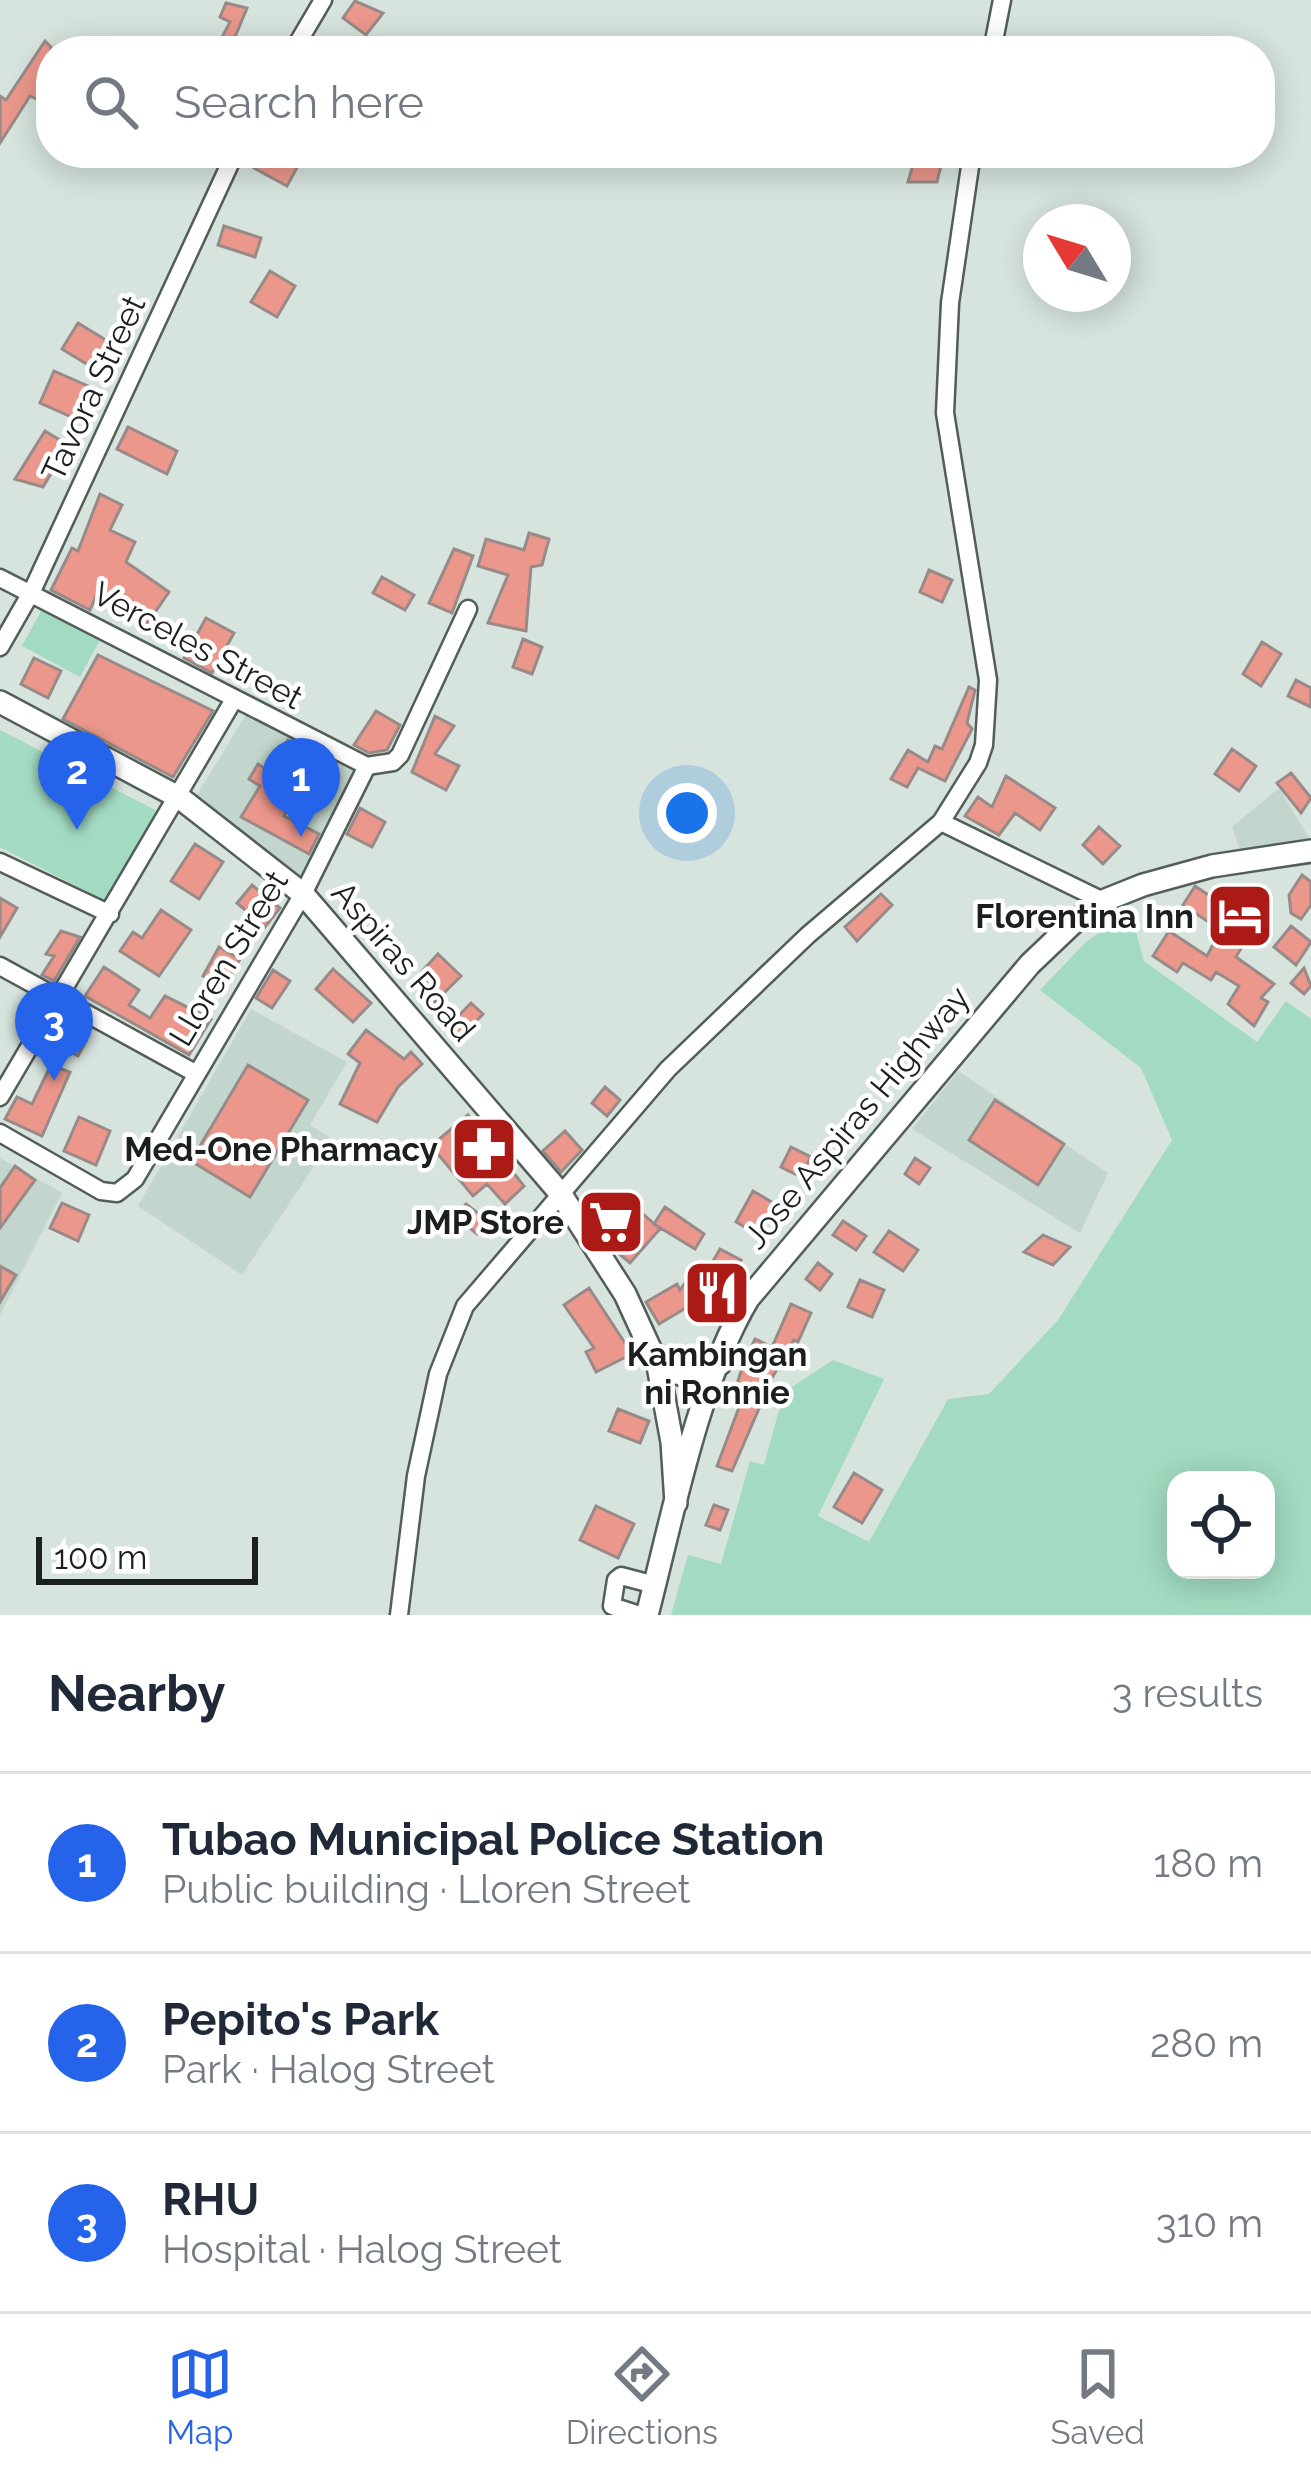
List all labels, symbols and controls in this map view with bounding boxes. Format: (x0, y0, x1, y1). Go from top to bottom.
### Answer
search box (36, 36, 1275, 168)
icon: search (78, 69, 144, 135)
text: Search here (174, 76, 424, 129)
north arrow (1023, 204, 1131, 312)
street label: Tavora Street (33, 289, 153, 487)
street label: Verceles Street (86, 574, 309, 717)
pin: 2 (38, 731, 116, 830)
pin: 1 (262, 738, 340, 837)
your location (657, 783, 717, 843)
street label: Lloren Street (161, 864, 296, 1053)
street label: Aspiras Road (324, 874, 483, 1049)
hotel icon: Florentina Inn (1205, 881, 1275, 951)
place label: Florentina Inn (975, 897, 1194, 936)
street label: Jose Aspiras Highway (735, 978, 977, 1256)
pin: 3 (15, 982, 93, 1081)
pharmacy icon: Med-One Pharmacy (449, 1114, 519, 1184)
place label: Med-One Pharmacy (124, 1130, 438, 1169)
supermarket icon: JMP Store (576, 1187, 646, 1257)
place label: JMP Store (407, 1203, 564, 1242)
restaurant icon: Kambingan ni Ronnie (682, 1258, 752, 1328)
place label: Kambingan ni Ronnie (627, 1335, 807, 1412)
map controls (1167, 1471, 1275, 1579)
button: locate (1167, 1471, 1275, 1579)
scale bar (36, 1531, 258, 1584)
text: 100 m (54, 1538, 147, 1577)
text: Nearby (48, 1663, 225, 1723)
text: 3 results (1112, 1670, 1263, 1716)
text: Tubao Municipal Police Station (162, 1813, 825, 1866)
text: 1 (77, 1840, 97, 1886)
text: 180 m (1154, 1840, 1263, 1886)
text: Public building · Lloren Street (162, 1866, 690, 1912)
text: Pepito's Park (162, 1993, 439, 2046)
text: 2 (76, 2020, 98, 2066)
text: 280 m (1150, 2020, 1263, 2066)
text: Park · Halog Street (162, 2046, 495, 2092)
text: RHU (162, 2173, 259, 2226)
text: 3 (76, 2200, 98, 2246)
text: 310 m (1156, 2200, 1263, 2246)
text: Hospital · Halog Street (162, 2226, 562, 2272)
tab: Map (166, 2341, 233, 2452)
tab: Directions (566, 2341, 718, 2452)
tab: Saved (1050, 2341, 1145, 2452)

